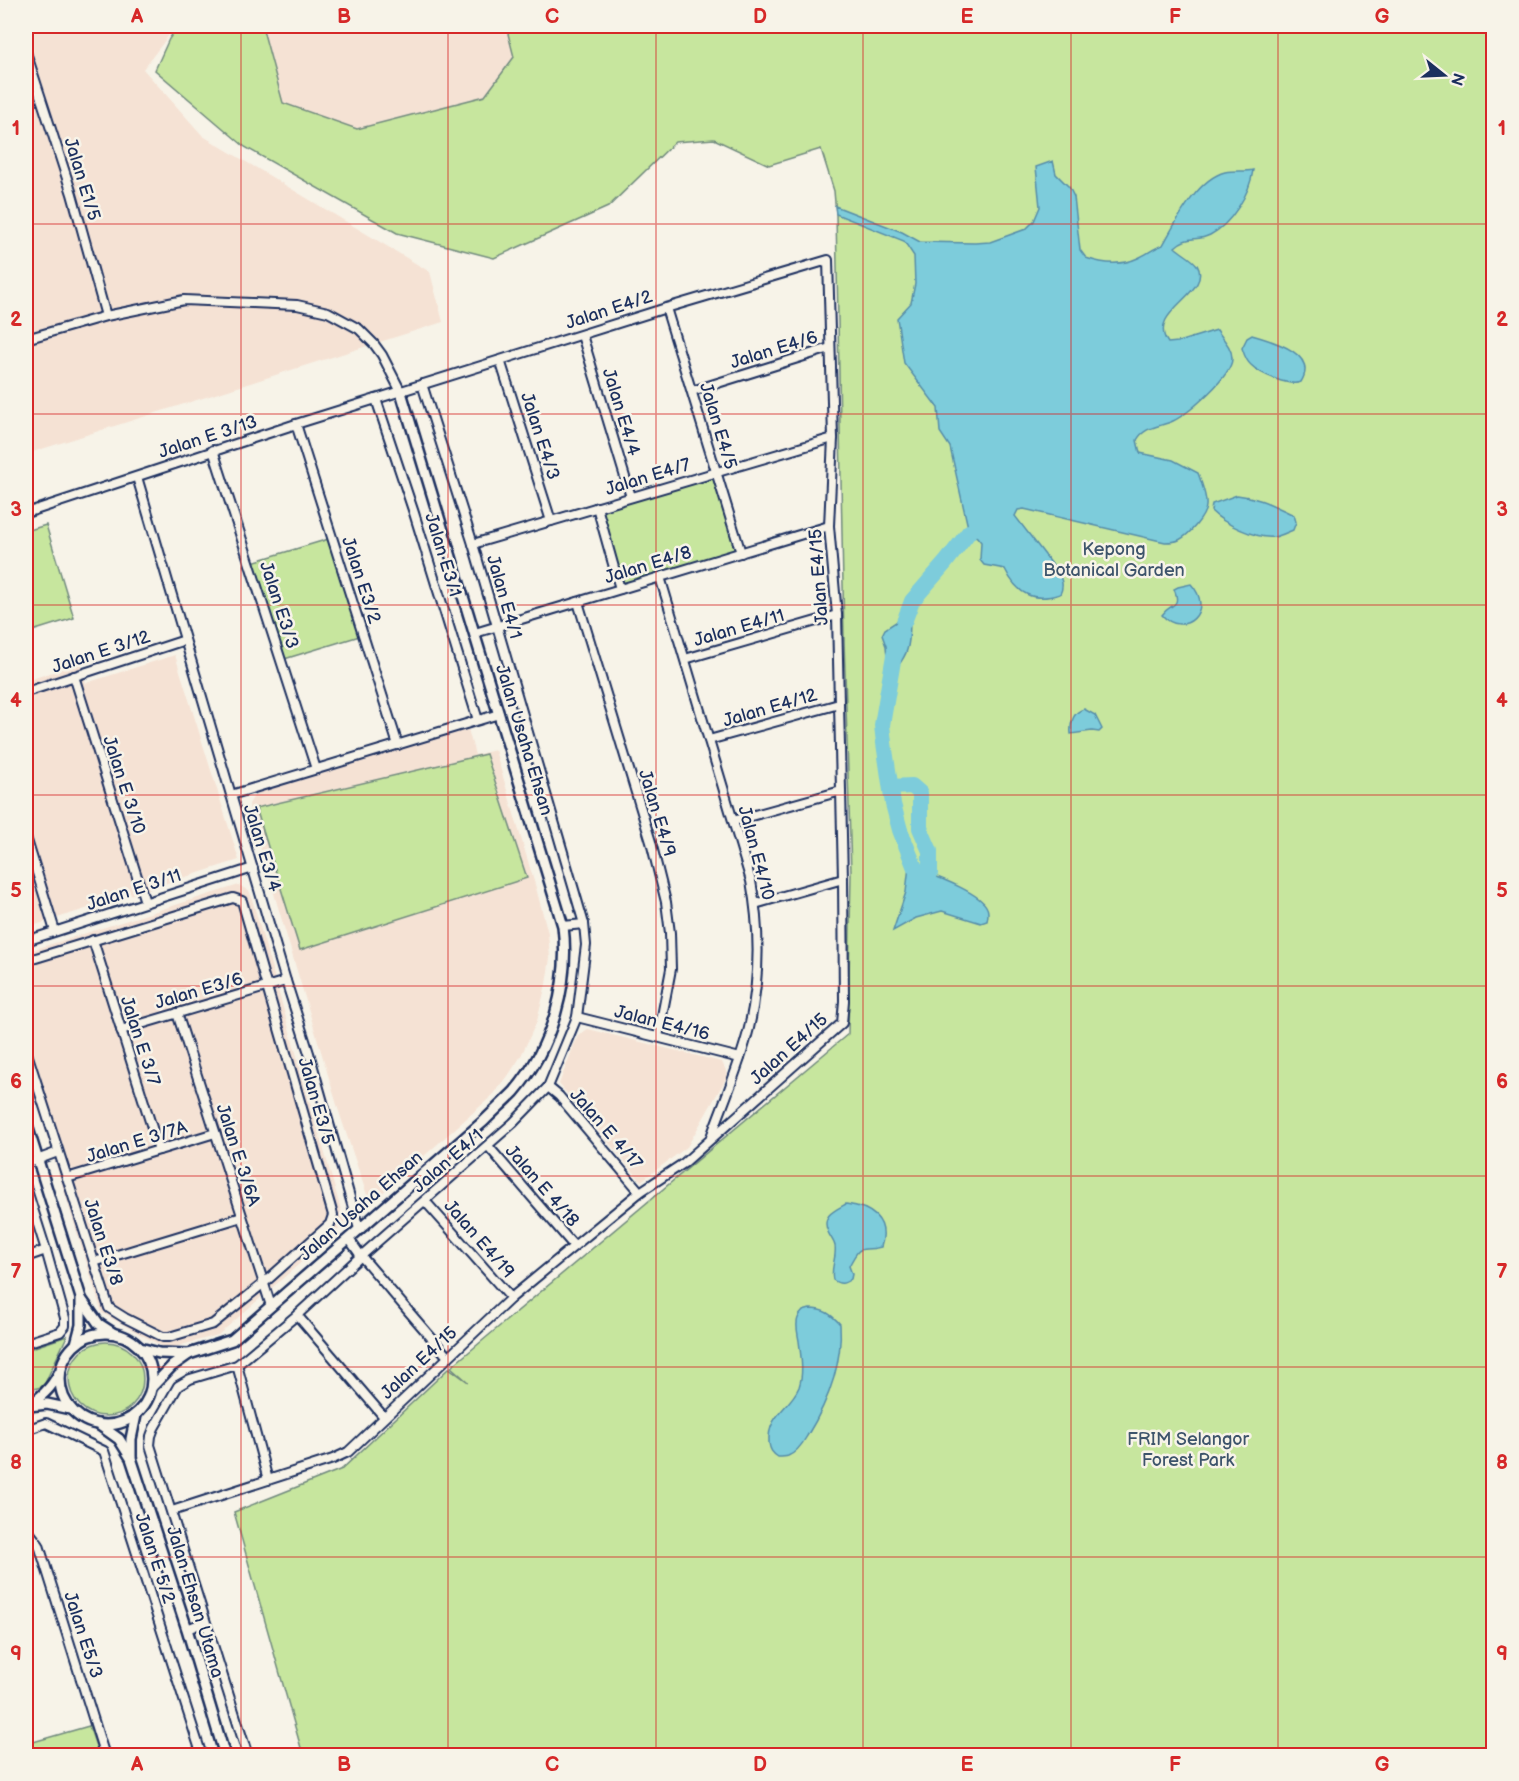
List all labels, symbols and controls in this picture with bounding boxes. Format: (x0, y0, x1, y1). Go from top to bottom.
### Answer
text: A (130, 5, 144, 29)
text: B (337, 5, 351, 29)
text: C (545, 5, 559, 29)
text: D (753, 5, 767, 29)
text: E (961, 5, 974, 29)
text: F (1169, 5, 1181, 29)
text: G (1375, 5, 1390, 29)
north arrow (1414, 45, 1474, 105)
text: N (1446, 71, 1468, 88)
text: 1 (12, 117, 20, 141)
text: 1 (1498, 117, 1506, 141)
street label: Jalan E1/5 (59, 135, 105, 223)
street label: Jalan E4/2 (563, 286, 655, 334)
text: 2 (10, 308, 22, 332)
text: 2 (1496, 308, 1508, 332)
street label: Jalan E4/6 (728, 327, 820, 373)
street label: Jalan E4/4 (598, 366, 644, 458)
street label: Jalan E4/5 (695, 380, 741, 472)
street label: Jalan E4/3 (516, 390, 564, 482)
street label: Jalan E 3/13 (156, 411, 260, 463)
street label: Jalan E4/7 (603, 454, 693, 500)
text: 3 (10, 498, 22, 522)
text: 3 (1496, 498, 1508, 522)
street label: Jalan E3/1 (420, 511, 466, 599)
street label: Jalan E4/15 (805, 528, 833, 626)
street label: Jalan E3/2 (337, 534, 385, 626)
park label: Kepong Botanical Garden (1043, 539, 1185, 581)
street label: Jalan E4/8 (602, 542, 694, 588)
street label: Jalan E4/1 (482, 553, 526, 641)
street label: Jalan E3/3 (255, 559, 303, 651)
street label: Jalan E4/11 (691, 605, 787, 651)
street label: Jalan E 3/12 (49, 626, 153, 678)
street label: Jalan Usaha Ehsan (491, 662, 557, 818)
street label: Jalan E4/12 (721, 684, 820, 731)
text: 4 (10, 689, 22, 713)
text: 4 (1496, 689, 1508, 713)
street label: Jalan E 3/10 (98, 733, 150, 837)
street label: Jalan E4/9 (634, 767, 680, 859)
street label: Jalan E3/4 (239, 802, 285, 894)
street label: Jalan E4/10 (733, 804, 779, 902)
street label: Jalan E 3/11 (84, 865, 184, 915)
text: 5 (10, 879, 22, 903)
text: 5 (1496, 879, 1508, 903)
street label: Jalan E3/6 (153, 968, 245, 1014)
street label: Jalan E 3/7 (116, 993, 164, 1089)
street label: Jalan E4/16 (612, 1001, 712, 1045)
street label: Jalan E4/15 (746, 1009, 832, 1089)
street label: Jalan E3/5 (294, 1055, 338, 1147)
text: 6 (10, 1070, 22, 1094)
text: 6 (1496, 1070, 1508, 1094)
street label: Jalan E 4/17 (565, 1084, 647, 1174)
street label: Jalan E 3/6A (212, 1101, 264, 1209)
street label: Jalan E 3/7A (84, 1117, 190, 1167)
street label: Jalan E4/1 (409, 1125, 487, 1197)
street label: Jalan E 4/18 (501, 1141, 583, 1231)
street label: Jalan Usaha Ehsan (295, 1147, 427, 1265)
street label: Jalan E3/8 (79, 1196, 127, 1288)
street label: Jalan E4/19 (439, 1196, 519, 1282)
text: 7 (10, 1260, 22, 1284)
text: 7 (1496, 1260, 1508, 1284)
street label: Jalan E4/15 (377, 1322, 461, 1404)
park label: FRIM Selangor Forest Park (1127, 1429, 1250, 1471)
text: 8 (10, 1451, 22, 1475)
text: 8 (1496, 1451, 1508, 1475)
street label: Jalan E 5/2 (130, 1510, 180, 1606)
street label: Jalan Ehsan Utama (162, 1524, 228, 1680)
street label: Jalan E5/3 (59, 1589, 107, 1681)
text: 9 (10, 1642, 22, 1666)
text: 9 (1496, 1642, 1508, 1666)
text: A (130, 1753, 144, 1777)
text: B (337, 1753, 351, 1777)
text: C (545, 1753, 559, 1777)
text: D (753, 1753, 767, 1777)
text: E (961, 1753, 974, 1777)
text: F (1169, 1753, 1181, 1777)
text: G (1375, 1753, 1390, 1777)

